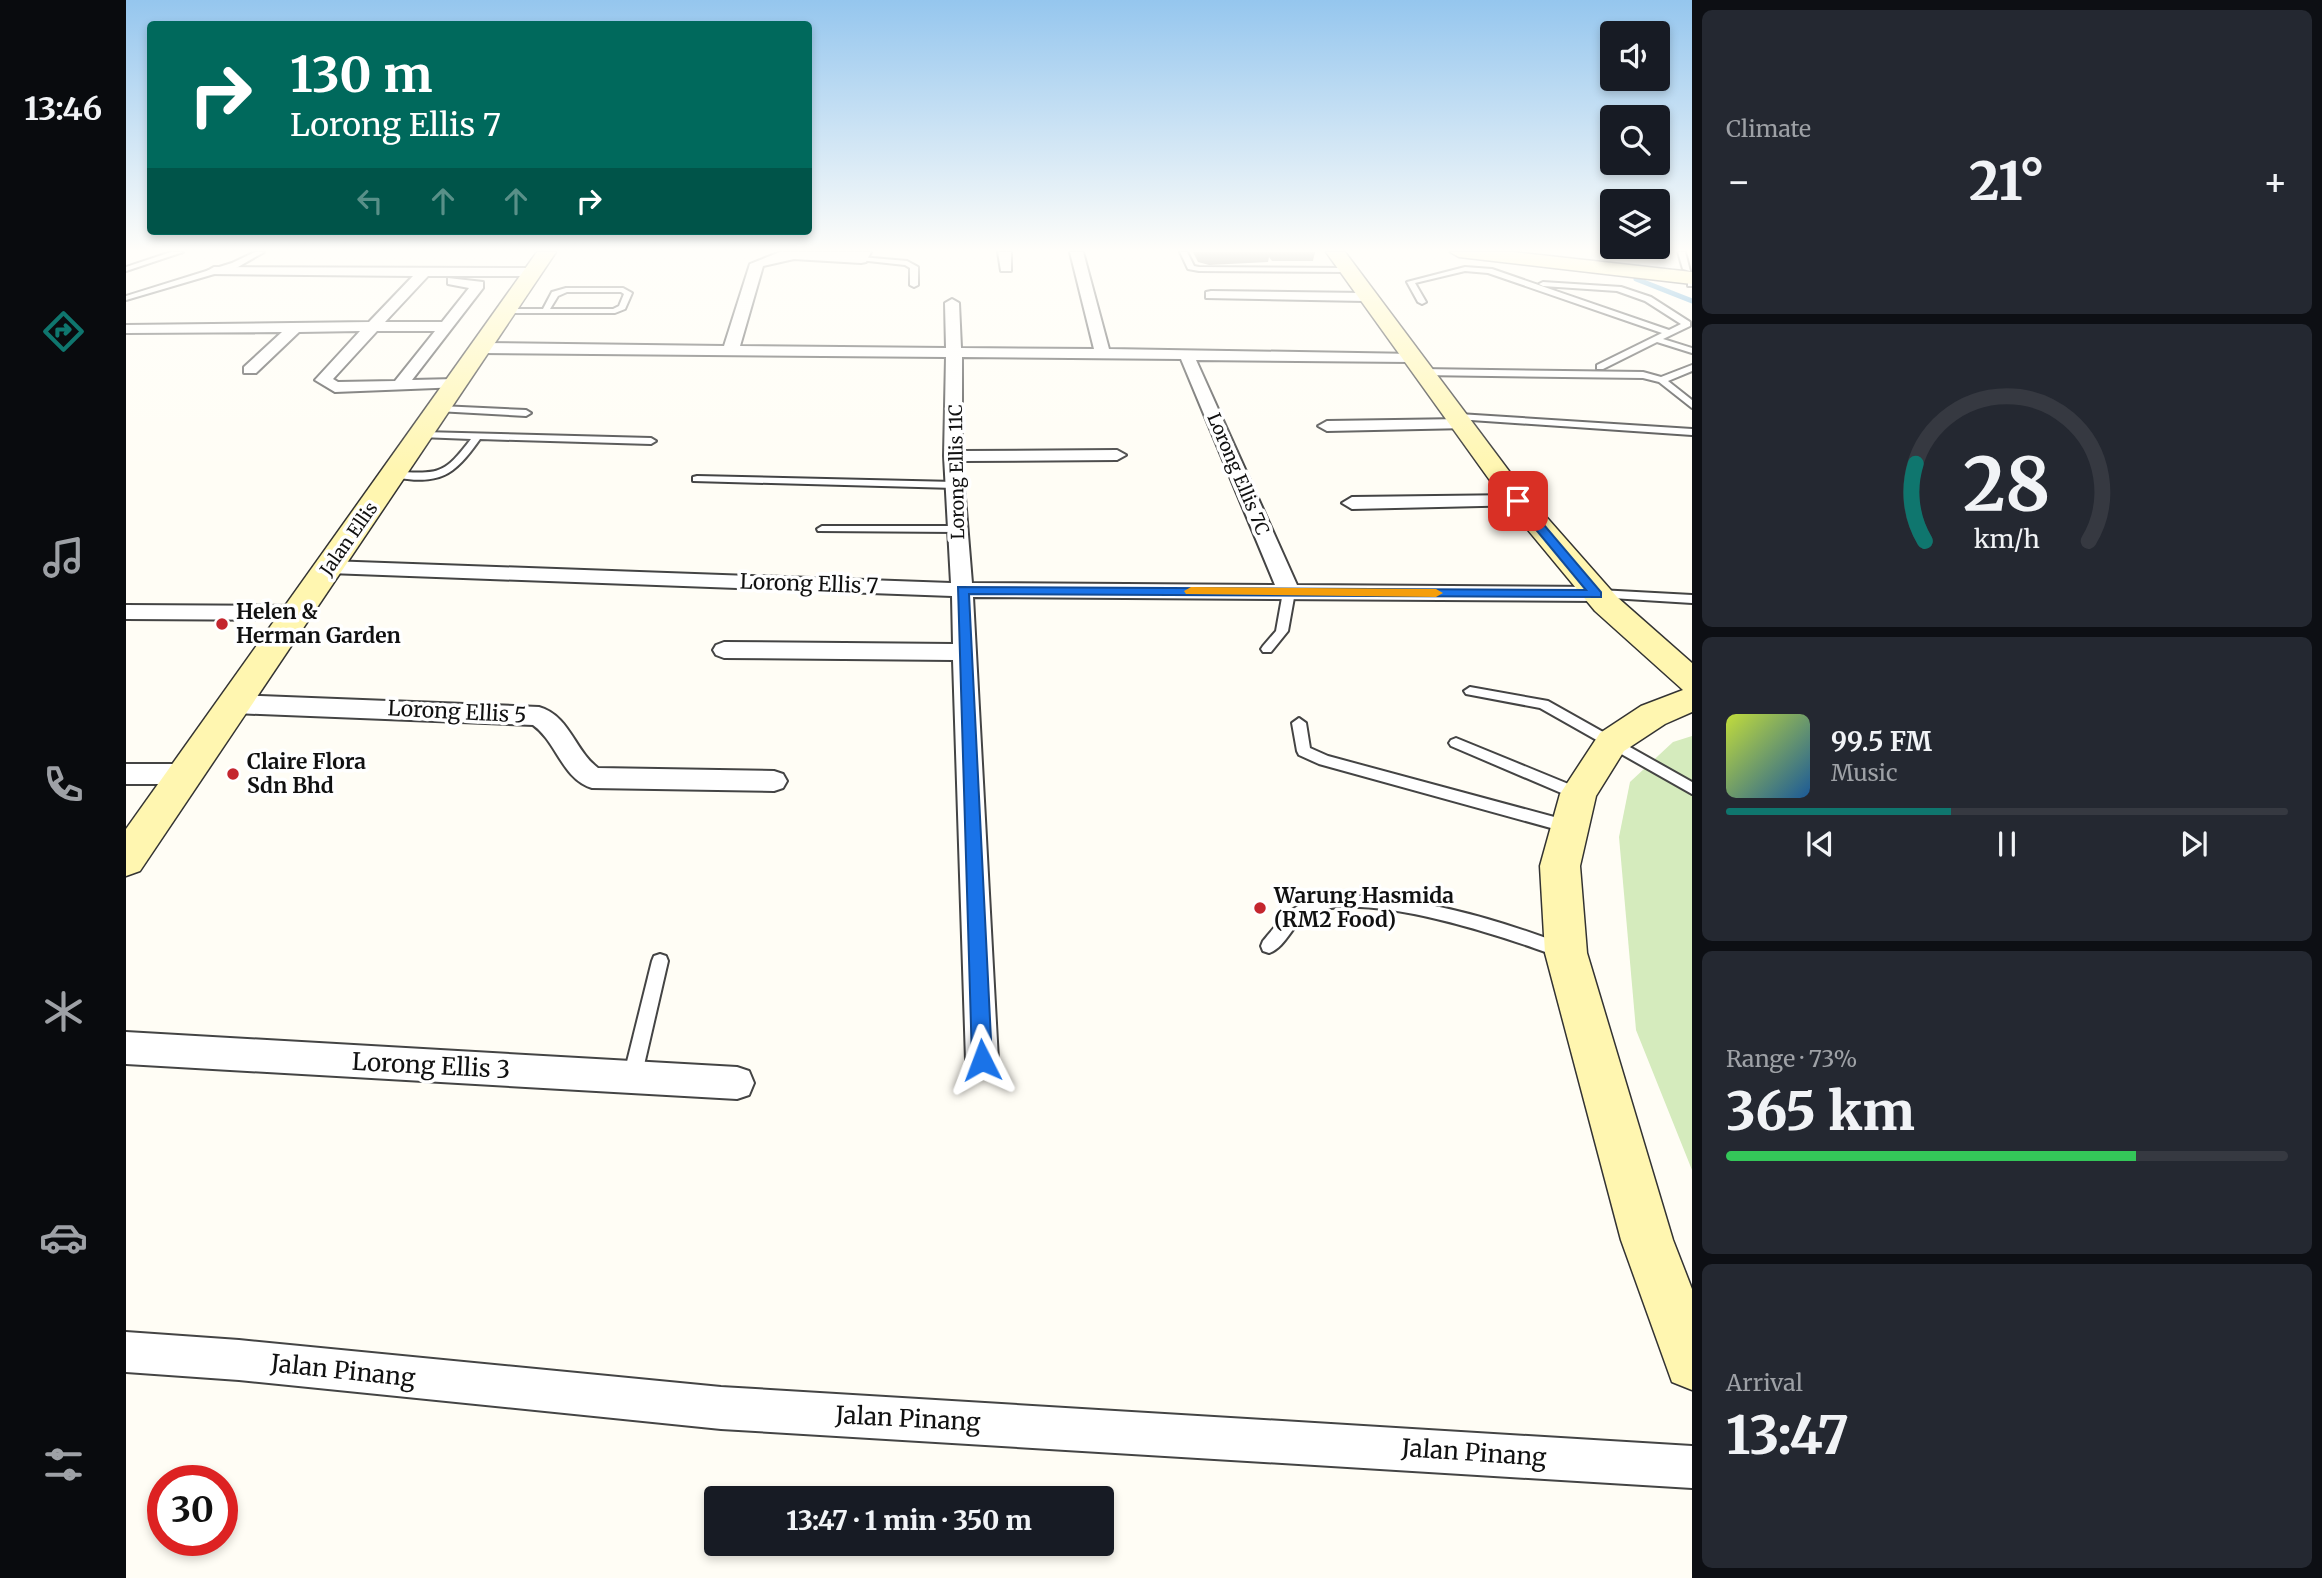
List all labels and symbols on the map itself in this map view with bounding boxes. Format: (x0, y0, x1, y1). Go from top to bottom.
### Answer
street label: Lorong Ellis 11C (944, 404, 969, 540)
street label: Lorong Ellis 7C (1202, 409, 1275, 538)
pin (1488, 471, 1548, 531)
street label: Jalan Ellis (314, 497, 382, 581)
street label: Lorong Ellis 7 (739, 568, 879, 599)
place label: Helen & Herman Garden (236, 598, 401, 649)
marker: Helen & Herman Garden (214, 616, 230, 632)
street label: Lorong Ellis 5 (387, 694, 527, 729)
place label: Claire Flora Sdn Bhd (247, 748, 366, 799)
marker: Claire Flora Sdn Bhd (225, 766, 241, 782)
place label: Warung Hasmida (RM2 Food) (1273, 882, 1454, 933)
marker: Warung Hasmida (RM2 Food) (1252, 900, 1268, 916)
position arrow (945, 1023, 1019, 1097)
street label: Lorong Ellis 3 (351, 1046, 511, 1085)
street label: Jalan Pinang (268, 1347, 417, 1394)
street label: Jalan Pinang (834, 1399, 982, 1438)
street label: Jalan Pinang (1400, 1432, 1548, 1473)
speed limit sign: 30 (147, 1465, 238, 1556)

